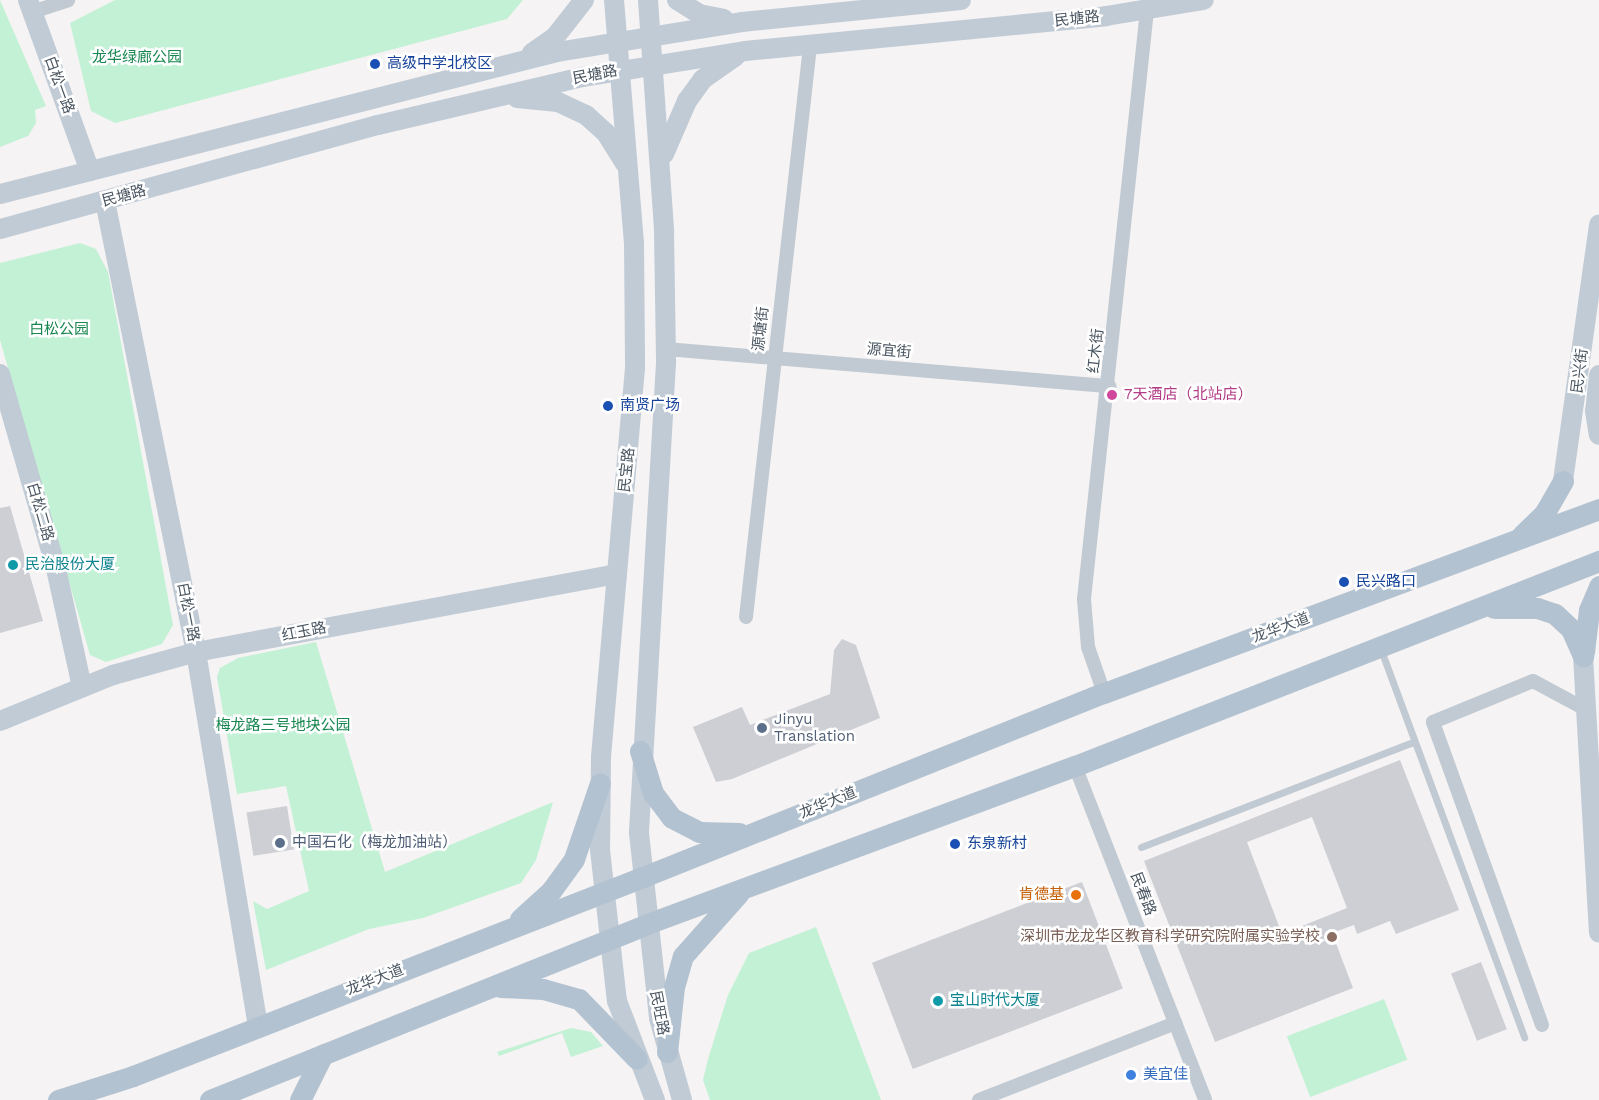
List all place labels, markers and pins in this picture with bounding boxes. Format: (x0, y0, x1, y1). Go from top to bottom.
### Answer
place label: 高级中学北校区 (387, 55, 492, 73)
marker: 高级中学北校区 (368, 57, 382, 71)
place label: 7天酒店（北站店） (1124, 386, 1252, 404)
marker: 7天酒店（北站店） (1105, 388, 1119, 402)
place label: 南贤广场 (620, 397, 680, 415)
marker: 南贤广场 (601, 399, 615, 413)
place label: 民治股份大厦 (25, 556, 115, 574)
marker: 民治股份大厦 (6, 558, 20, 572)
place label: 民兴路口 (1356, 573, 1416, 591)
marker: 民兴路口 (1337, 575, 1351, 589)
place label: Jinyu Translation (774, 710, 855, 745)
marker: Jinyu Translation (755, 721, 769, 735)
place label: 中国石化（梅龙加油站） (292, 834, 457, 852)
place label: 东泉新村 (967, 835, 1027, 853)
marker: 中国石化（梅龙加油站） (273, 836, 287, 850)
marker: 东泉新村 (948, 837, 962, 851)
place label: 肯德基 (1019, 886, 1064, 904)
marker: 肯德基 (1069, 888, 1083, 902)
place label: 深圳市龙龙华区教育科学研究院附属实验学校 (1020, 928, 1320, 946)
marker: 深圳市龙龙华区教育科学研究院附属实验学校 (1325, 930, 1339, 944)
place label: 宝山时代大厦 (950, 992, 1040, 1010)
marker: 宝山时代大厦 (931, 994, 945, 1008)
place label: 美宜佳 (1143, 1066, 1188, 1084)
marker: 美宜佳 (1124, 1068, 1138, 1082)

